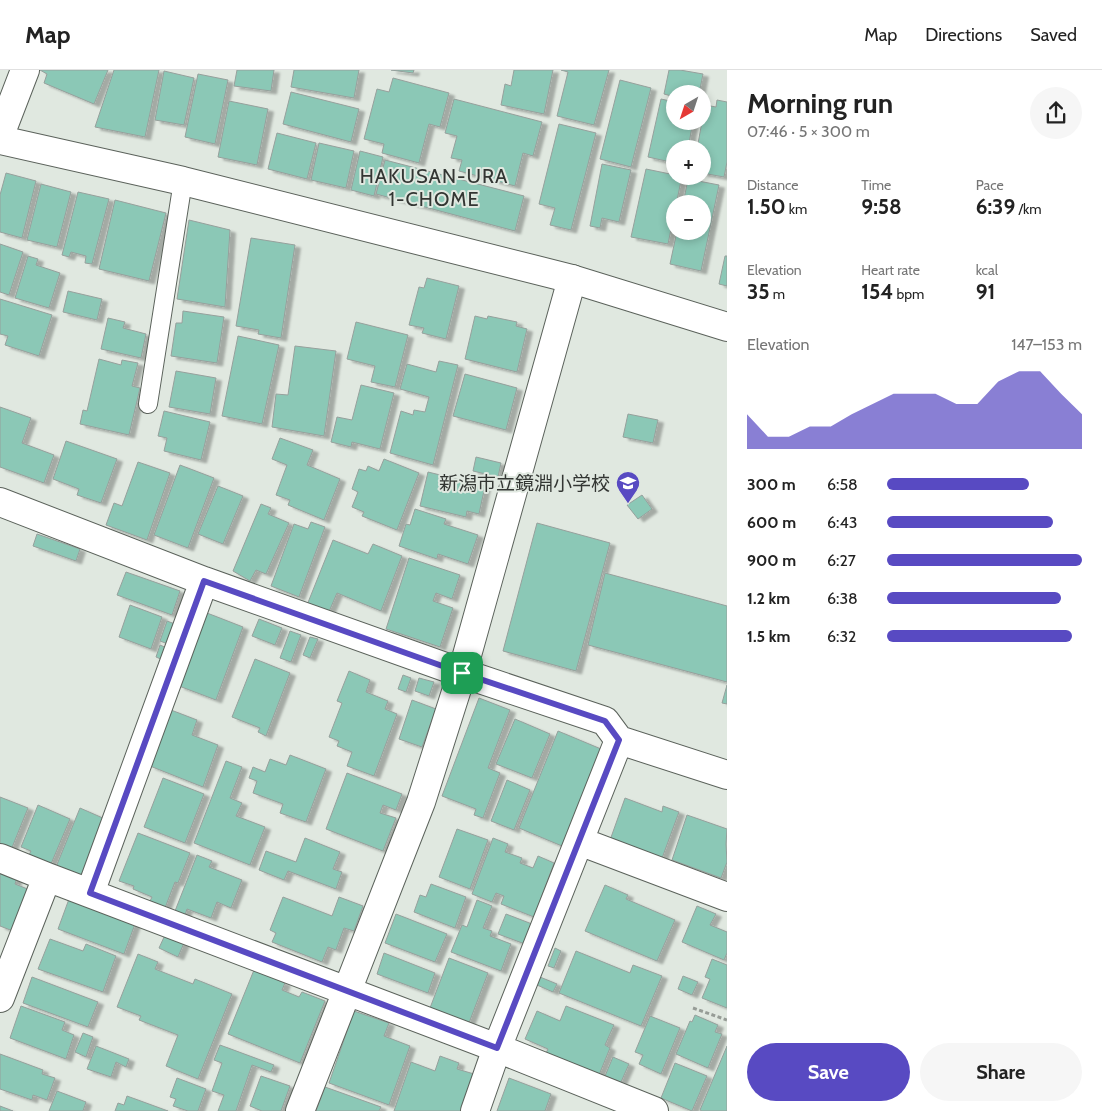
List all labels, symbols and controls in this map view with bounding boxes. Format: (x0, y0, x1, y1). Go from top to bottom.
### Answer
text: Map (25, 20, 71, 49)
text: Map (864, 24, 897, 46)
text: Directions (925, 24, 1002, 46)
text: Saved (1030, 24, 1077, 46)
north arrow (666, 85, 711, 130)
map controls (666, 85, 711, 240)
text: Morning run (747, 86, 893, 120)
button: share (1030, 87, 1082, 139)
text: 07:46 · 5 × 300 m (747, 122, 870, 141)
button: + (666, 140, 711, 185)
district label: HAKUSAN-URA 1-CHOME (360, 164, 508, 211)
text: Distance (747, 176, 799, 194)
text: Time (861, 176, 891, 194)
text: Pace (976, 176, 1004, 194)
text: 1.50 (747, 194, 786, 219)
text: 9:58 (861, 194, 902, 219)
text: 6:39 (976, 194, 1015, 219)
button: − (666, 195, 711, 240)
text: km (786, 200, 807, 218)
text: /km (1015, 200, 1041, 218)
text: Elevation (747, 261, 802, 279)
text: Heart rate (861, 261, 920, 279)
text: kcal (976, 261, 998, 279)
text: 35 (747, 279, 770, 304)
text: 154 (861, 279, 893, 304)
text: 91 (976, 279, 995, 304)
text: m (770, 285, 785, 303)
text: bpm (893, 285, 924, 303)
text: Elevation (747, 335, 810, 354)
text: 147–153 m (1011, 335, 1082, 354)
school or university icon: 新潟市立鏡淵小学校 (615, 470, 641, 504)
place label: 新潟市立鏡淵小学校 (439, 472, 610, 495)
text: 300 m (747, 475, 796, 494)
text: 6:58 (827, 475, 858, 494)
text: 600 m (747, 513, 796, 532)
text: 6:43 (827, 513, 857, 532)
text: 900 m (747, 551, 796, 570)
text: 6:27 (827, 551, 856, 570)
text: 1.2 km (747, 589, 790, 608)
text: 6:38 (827, 589, 858, 608)
text: 1.5 km (747, 627, 790, 646)
text: 6:32 (827, 627, 856, 646)
pin (441, 652, 483, 694)
icon: arrive (448, 659, 476, 687)
button: Save (747, 1043, 910, 1101)
button: Share (920, 1043, 1082, 1101)

